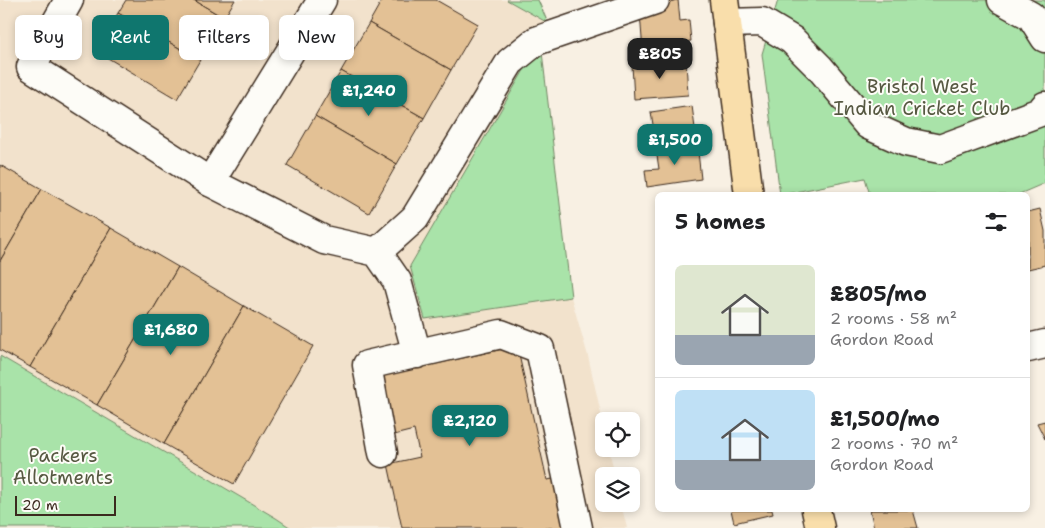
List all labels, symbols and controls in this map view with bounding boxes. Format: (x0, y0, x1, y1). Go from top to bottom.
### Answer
chip: Buy (15, 15, 82, 60)
chip: Rent (92, 15, 169, 60)
chip: Filters (179, 15, 269, 60)
chip: New (279, 15, 354, 60)
pin: £805 (630, 38, 690, 80)
text: £805 (638, 43, 682, 64)
pin: £1,240 (328, 74, 410, 117)
park label: Bristol West Indian Cricket Club (834, 74, 1010, 121)
text: £1,240 (342, 80, 396, 101)
pin: £1,500 (634, 124, 716, 166)
text: £1,500 (648, 129, 702, 150)
text: 5 homes (675, 208, 766, 236)
icon: filters (982, 208, 1010, 236)
text: £805/mo (830, 280, 927, 308)
icon: home (715, 285, 775, 345)
text: 2 rooms · 58 m² (830, 308, 957, 329)
pin: £1,680 (130, 314, 212, 356)
text: £1,680 (144, 319, 198, 340)
text: Gordon Road (830, 329, 934, 350)
pin: £2,120 (429, 404, 511, 447)
text: £1,500/mo (830, 405, 940, 433)
text: £2,120 (443, 410, 497, 431)
icon: home (715, 410, 775, 470)
map controls (595, 412, 640, 512)
button: locate (595, 412, 640, 457)
text: 2 rooms · 70 m² (830, 433, 958, 454)
park label: Packers Allotments (13, 443, 113, 490)
text: Gordon Road (830, 454, 934, 475)
button: layers (595, 467, 640, 512)
scale bar (15, 493, 116, 516)
text: 20 m (22, 496, 58, 514)

